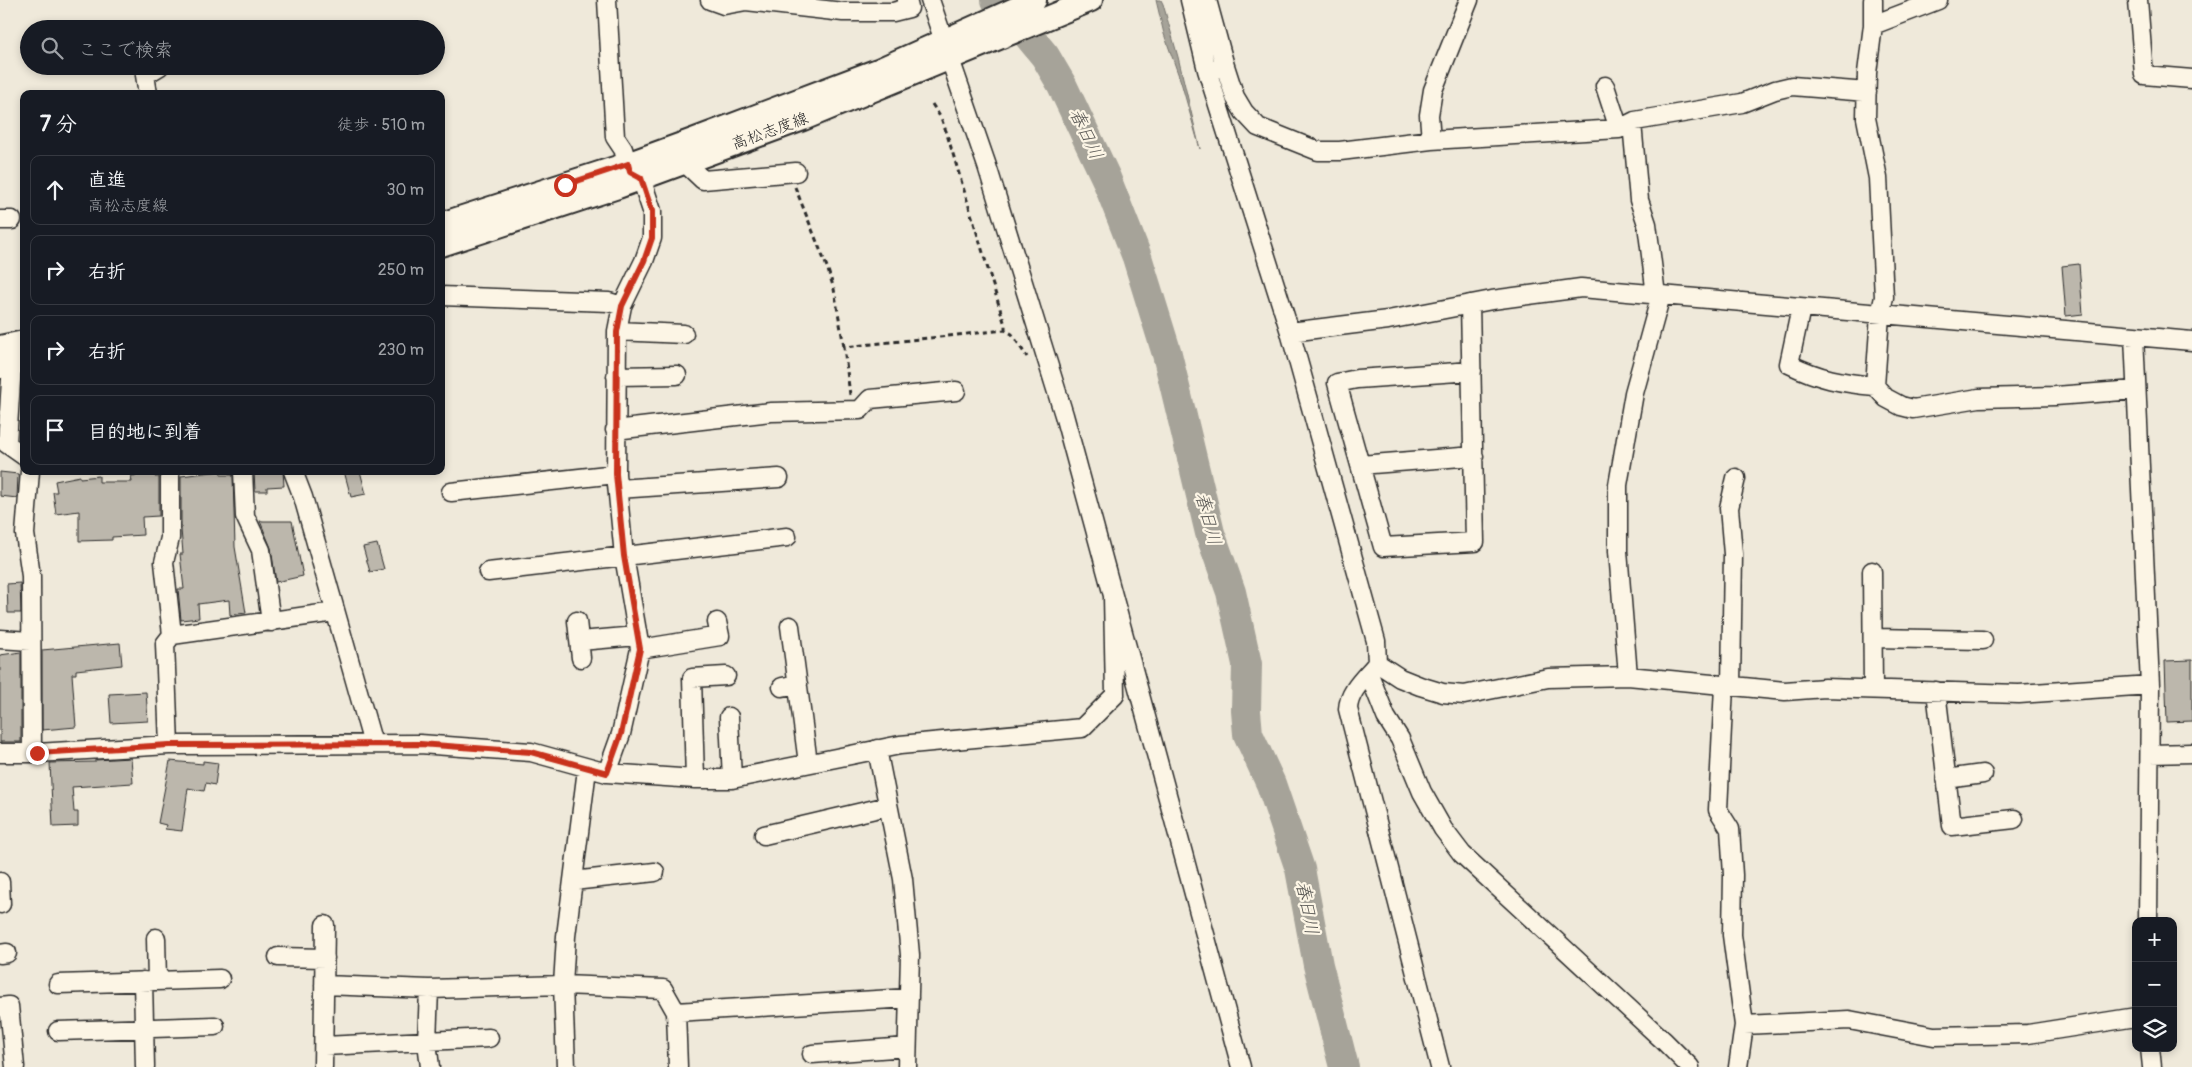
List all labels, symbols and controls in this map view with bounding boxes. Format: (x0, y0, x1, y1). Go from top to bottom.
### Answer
search box (20, 20, 445, 75)
icon: search (38, 34, 66, 62)
text: ここで検索 (78, 38, 173, 62)
water label: 春日川 (1064, 105, 1108, 163)
street label: 高松志度線 (729, 108, 811, 154)
text: 7 分 (40, 111, 77, 138)
text: 徒歩 · 510 m (337, 115, 425, 135)
text: 直進 (88, 168, 126, 192)
route start (554, 174, 577, 197)
icon: ahead (41, 176, 69, 204)
text: 30 m (386, 180, 424, 200)
text: 高松志度線 (88, 196, 168, 216)
icon: right (41, 256, 69, 284)
text: 右折 (88, 260, 126, 284)
text: 250 m (378, 260, 424, 280)
icon: right (41, 336, 69, 364)
text: 右折 (88, 340, 126, 364)
text: 230 m (378, 340, 424, 360)
icon: arrive (41, 416, 69, 444)
text: 目的地に到着 (88, 420, 202, 444)
water label: 春日川 (1190, 490, 1226, 548)
route end (26, 742, 49, 765)
water label: 春日川 (1291, 879, 1323, 937)
map controls (2132, 917, 2177, 1052)
button: + (2132, 917, 2177, 962)
button: − (2132, 962, 2177, 1007)
button: layers (2132, 1007, 2177, 1052)

